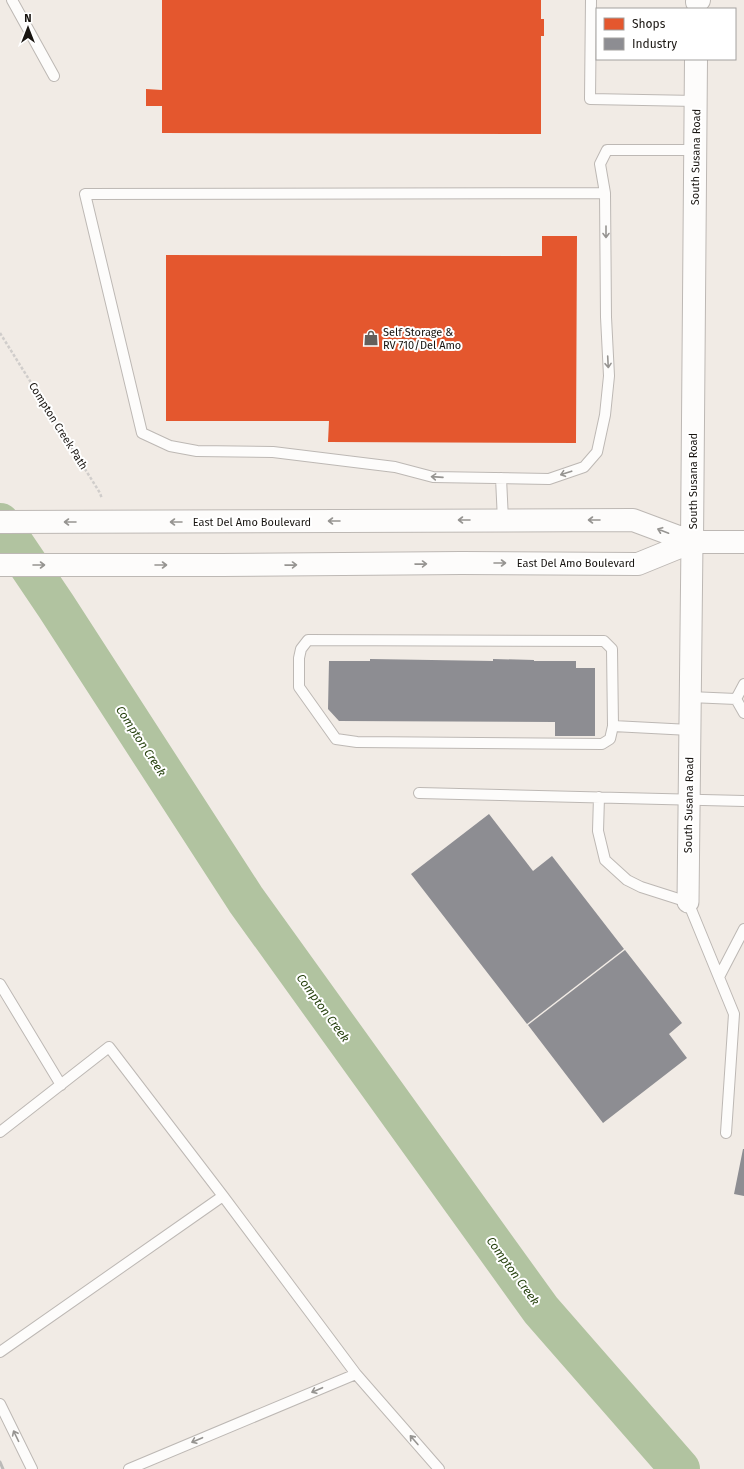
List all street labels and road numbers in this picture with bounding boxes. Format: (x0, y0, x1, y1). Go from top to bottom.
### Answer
street label: South Susana Road (689, 109, 703, 205)
street label: Compton Creek Path (26, 380, 90, 472)
street label: South Susana Road (687, 433, 700, 529)
street label: East Del Amo Boulevard (193, 516, 311, 529)
street label: East Del Amo Boulevard (517, 557, 635, 570)
street label: South Susana Road (682, 757, 696, 853)

